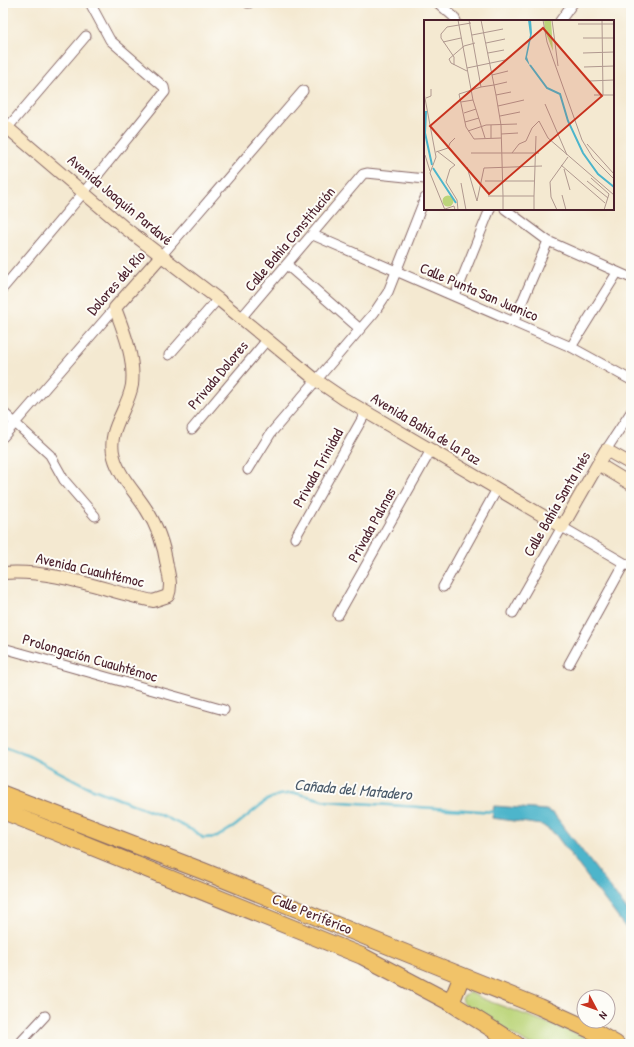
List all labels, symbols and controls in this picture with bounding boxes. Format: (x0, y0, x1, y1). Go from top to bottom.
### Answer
inset map (424, 20, 614, 210)
street label: Avenida Joaquín Pardavé (63, 149, 177, 250)
street label: Calle Bahía Constitución (239, 182, 340, 296)
street label: Dolores del Río (82, 246, 150, 320)
street label: Calle Punta San Juanico (417, 257, 542, 326)
street label: Privada Dolores (183, 336, 253, 414)
street label: Avenida Bahía de la Paz (367, 387, 486, 470)
street label: Privada Trinidad (287, 424, 348, 511)
street label: Calle Bahía Santa Inés (518, 447, 595, 560)
street label: Privada Palmas (342, 483, 401, 566)
street label: Avenida Cuauhtémoc (34, 547, 146, 592)
street label: Prolongación Cuauhtémoc (20, 628, 160, 687)
water label: Cañada del Matadero (293, 773, 414, 805)
street label: Calle Periférico (269, 888, 355, 939)
north arrow (576, 989, 616, 1029)
text: N (596, 1009, 611, 1022)

